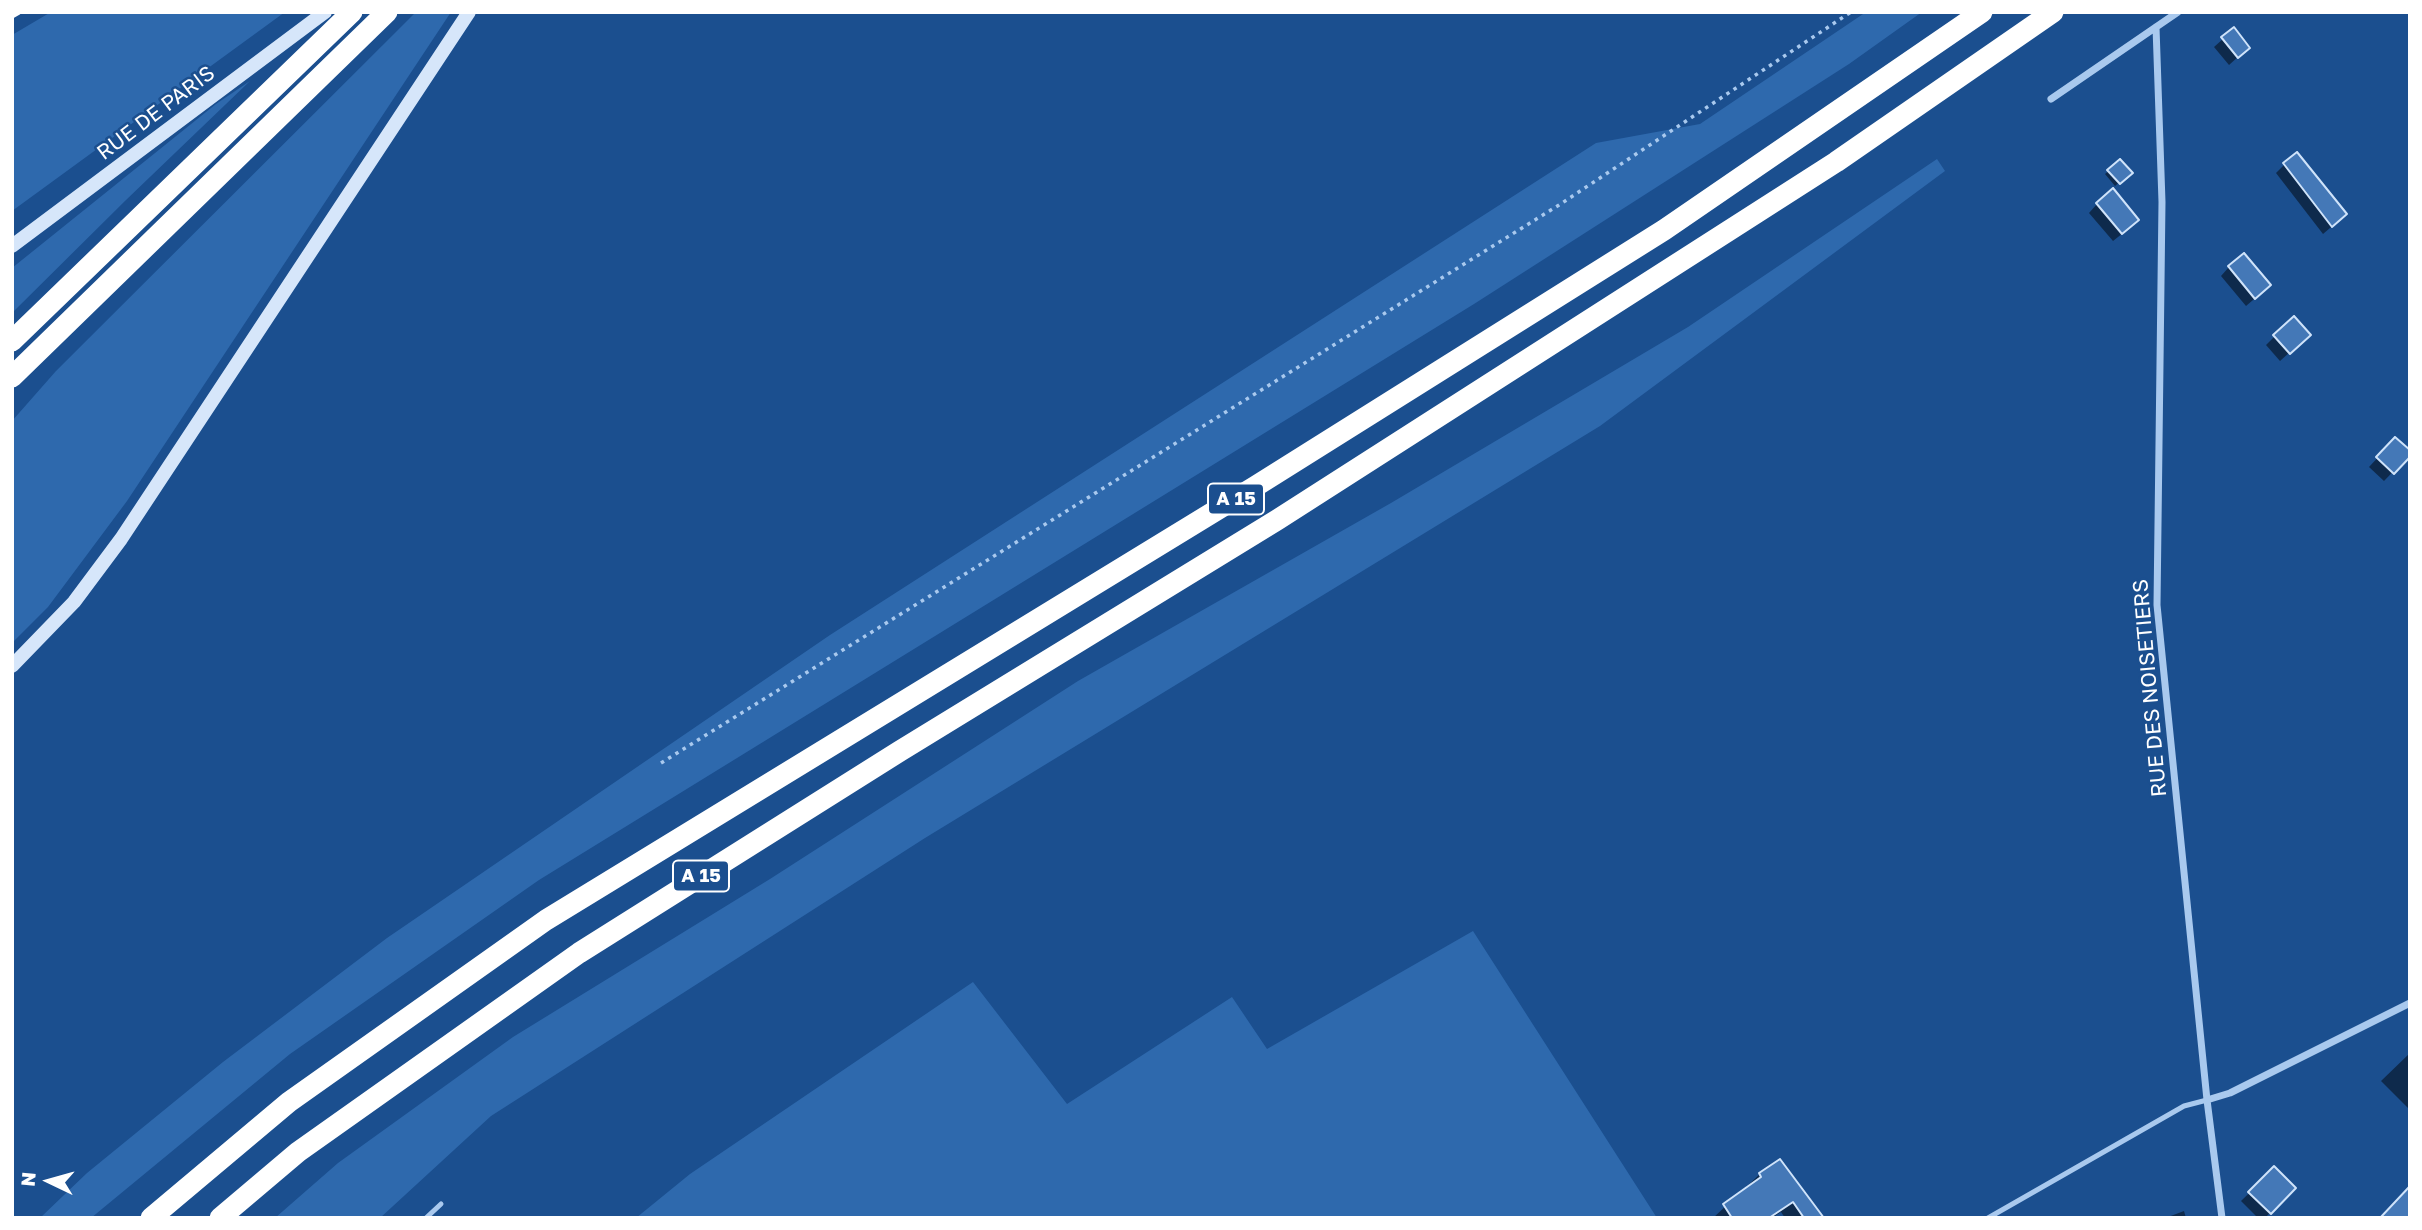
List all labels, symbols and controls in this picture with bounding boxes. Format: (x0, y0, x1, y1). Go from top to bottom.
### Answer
street label: RUE DE PARIS (92, 61, 220, 165)
road number: A 15 (1208, 484, 1264, 514)
street label: RUE DES NOISETIERS (2128, 578, 2172, 798)
road number: A 15 (673, 860, 729, 891)
north arrow (14, 1146, 84, 1216)
text: N (15, 1171, 40, 1187)

